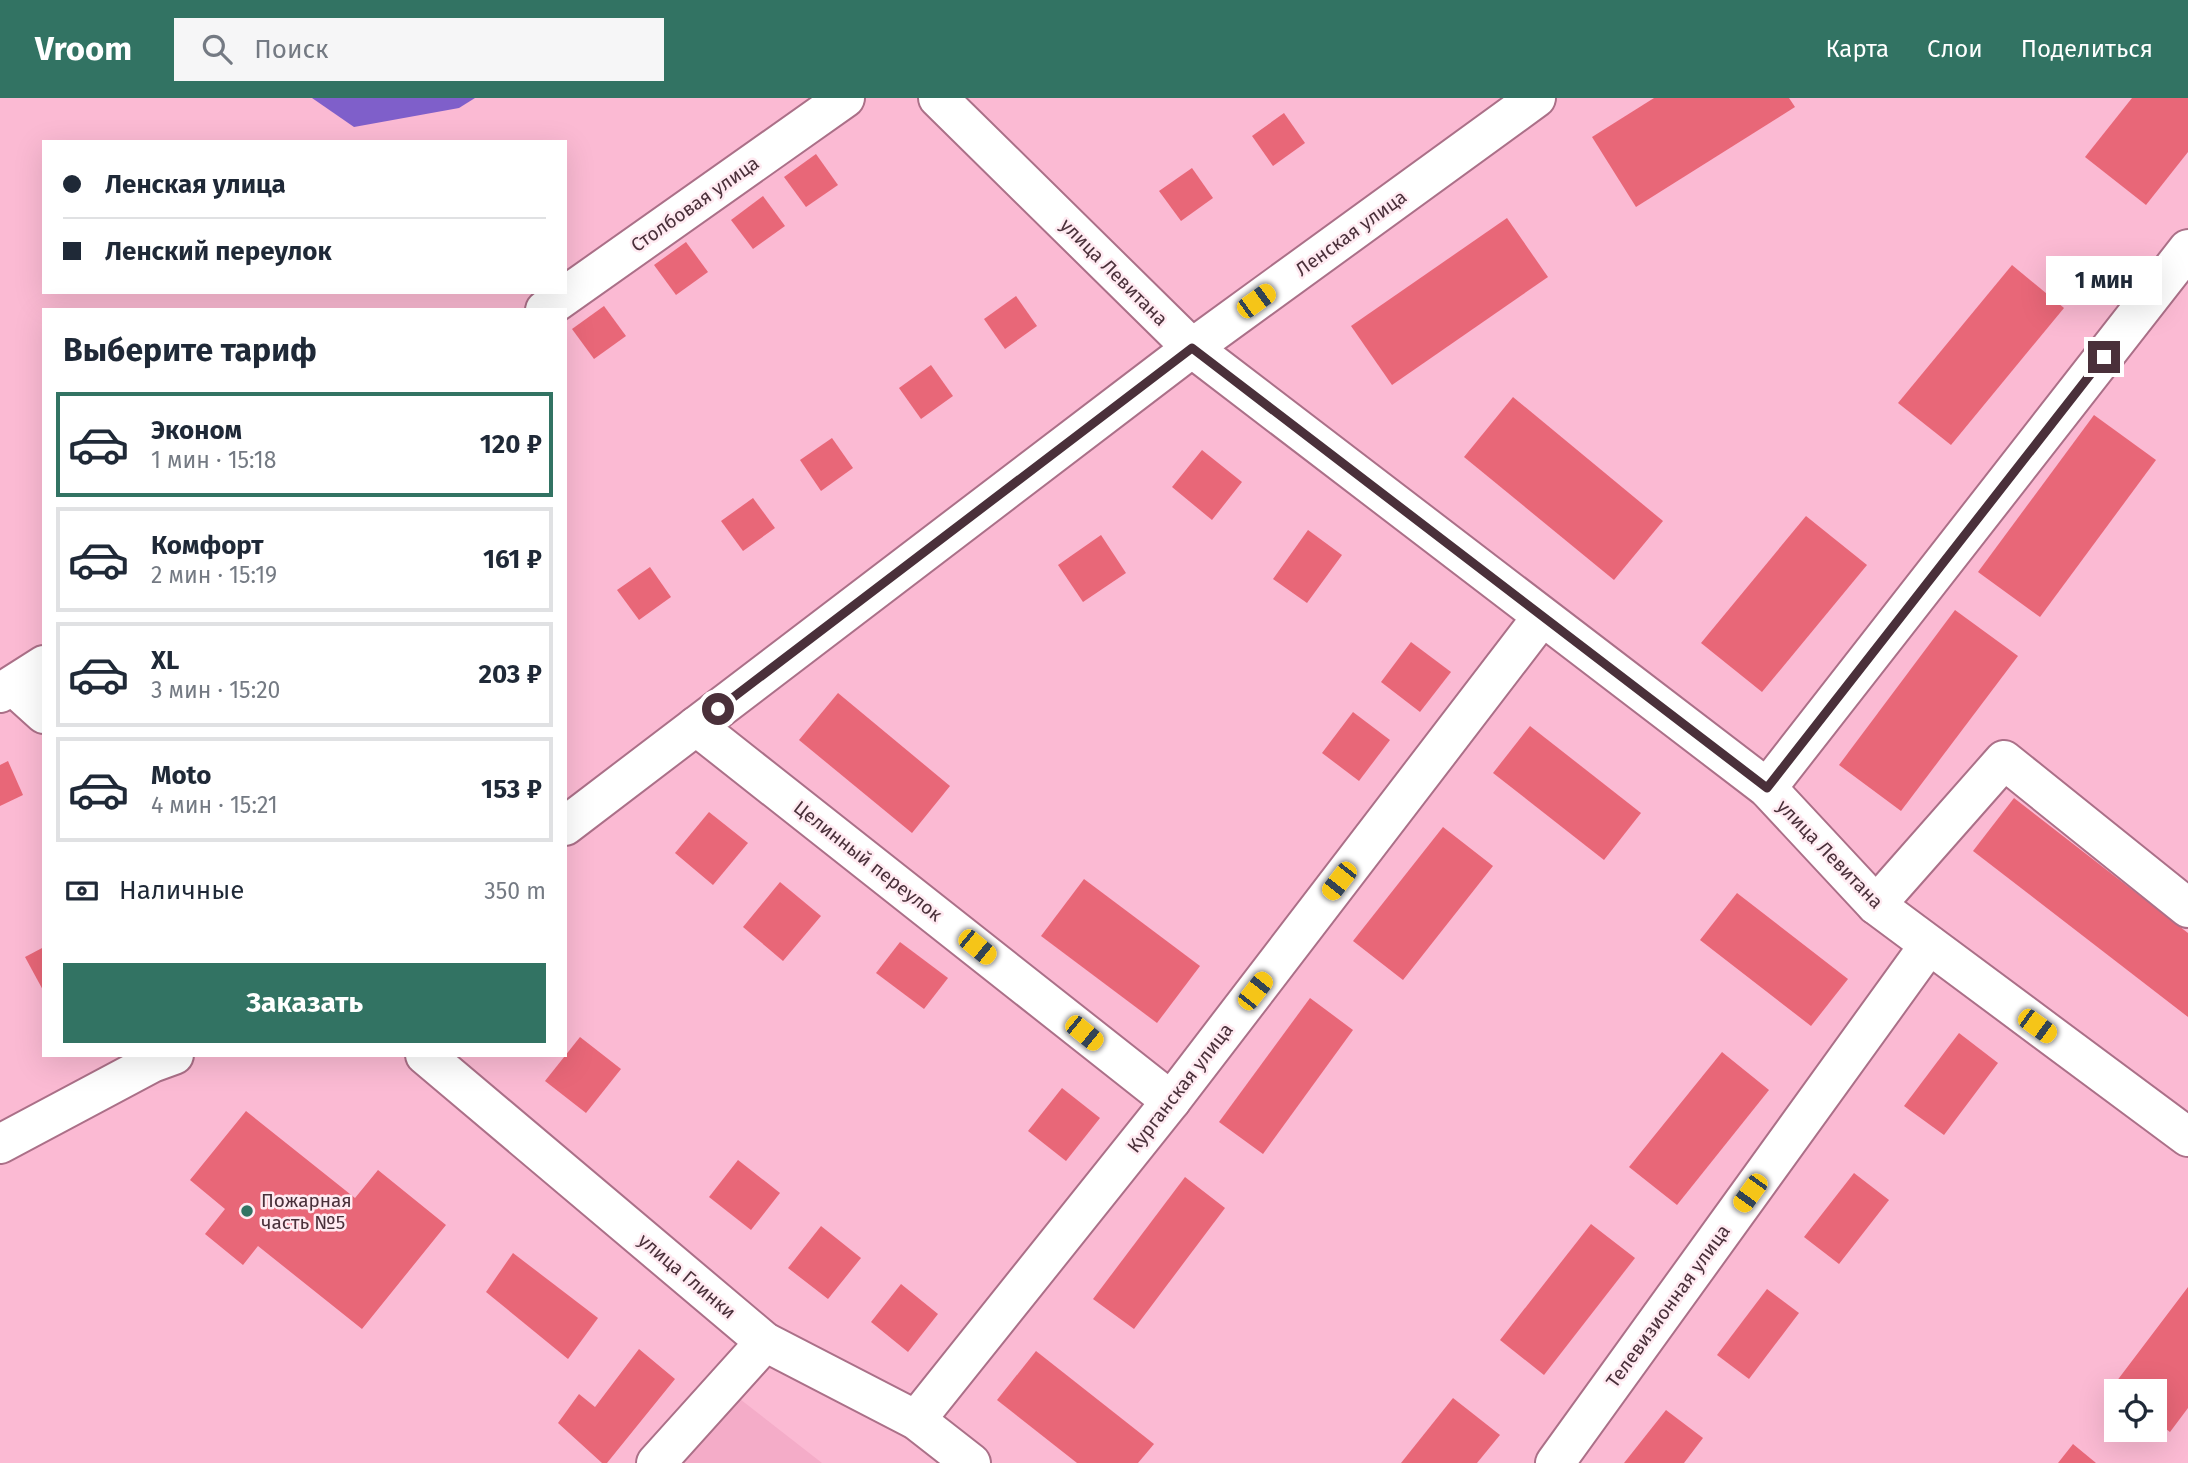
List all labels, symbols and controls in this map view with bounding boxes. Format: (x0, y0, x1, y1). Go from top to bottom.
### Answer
search box (174, 18, 664, 81)
text: Vroom (35, 29, 132, 69)
icon: search (198, 30, 236, 68)
text: Поиск (254, 34, 328, 65)
text: Карта (1825, 35, 1889, 63)
text: Слои (1927, 35, 1983, 63)
text: Поделиться (2021, 35, 2153, 63)
street label: Столбовая улица (627, 151, 763, 257)
text: Ленская улица (105, 169, 286, 200)
street label: Ленская улица (1291, 185, 1411, 281)
street label: улица Левитана (1055, 213, 1173, 331)
text: Ленский переулок (105, 236, 332, 267)
callout: 1 мин (2046, 256, 2162, 304)
text: 1 мин (2075, 266, 2133, 294)
car (1233, 280, 1280, 322)
text: Выберите тариф (63, 331, 317, 369)
route end (2088, 341, 2120, 373)
icon: car (67, 413, 130, 476)
text: Эконом (151, 415, 242, 446)
text: 120 ₽ (480, 429, 542, 460)
text: 1 мин · 15:18 (151, 446, 276, 474)
icon: car (67, 528, 130, 591)
text: Комфорт (151, 530, 264, 561)
text: 161 ₽ (483, 544, 542, 575)
text: 2 мин · 15:19 (151, 561, 277, 589)
icon: car (67, 643, 130, 706)
text: XL (151, 645, 179, 676)
text: 203 ₽ (478, 659, 542, 690)
text: 3 мин · 15:20 (151, 676, 280, 704)
route start (702, 693, 734, 725)
icon: car (67, 758, 130, 821)
text: Moto (151, 760, 211, 791)
text: 153 ₽ (481, 774, 542, 805)
text: 4 мин · 15:21 (151, 791, 278, 819)
street label: улица Левитана (1772, 795, 1888, 913)
street label: Целинный переулок (789, 796, 947, 926)
car (1318, 858, 1361, 904)
icon: cash (63, 872, 101, 910)
text: Наличные (119, 875, 244, 906)
text: 350 m (484, 877, 546, 905)
car (955, 926, 1000, 968)
button: Заказать (63, 963, 546, 1043)
car (1234, 968, 1277, 1014)
car (2014, 1005, 2061, 1047)
car (1062, 1012, 1107, 1054)
street label: Курганская улица (1122, 1019, 1238, 1157)
car (1730, 1170, 1771, 1216)
place label: Пожарная часть №5 (261, 1189, 352, 1234)
marker: Пожарная часть №5 (239, 1203, 255, 1219)
street label: Телевизионная улица (1601, 1220, 1735, 1392)
street label: улица Глинки (633, 1228, 741, 1324)
map controls (2104, 1379, 2167, 1442)
button: locate (2104, 1379, 2167, 1442)

